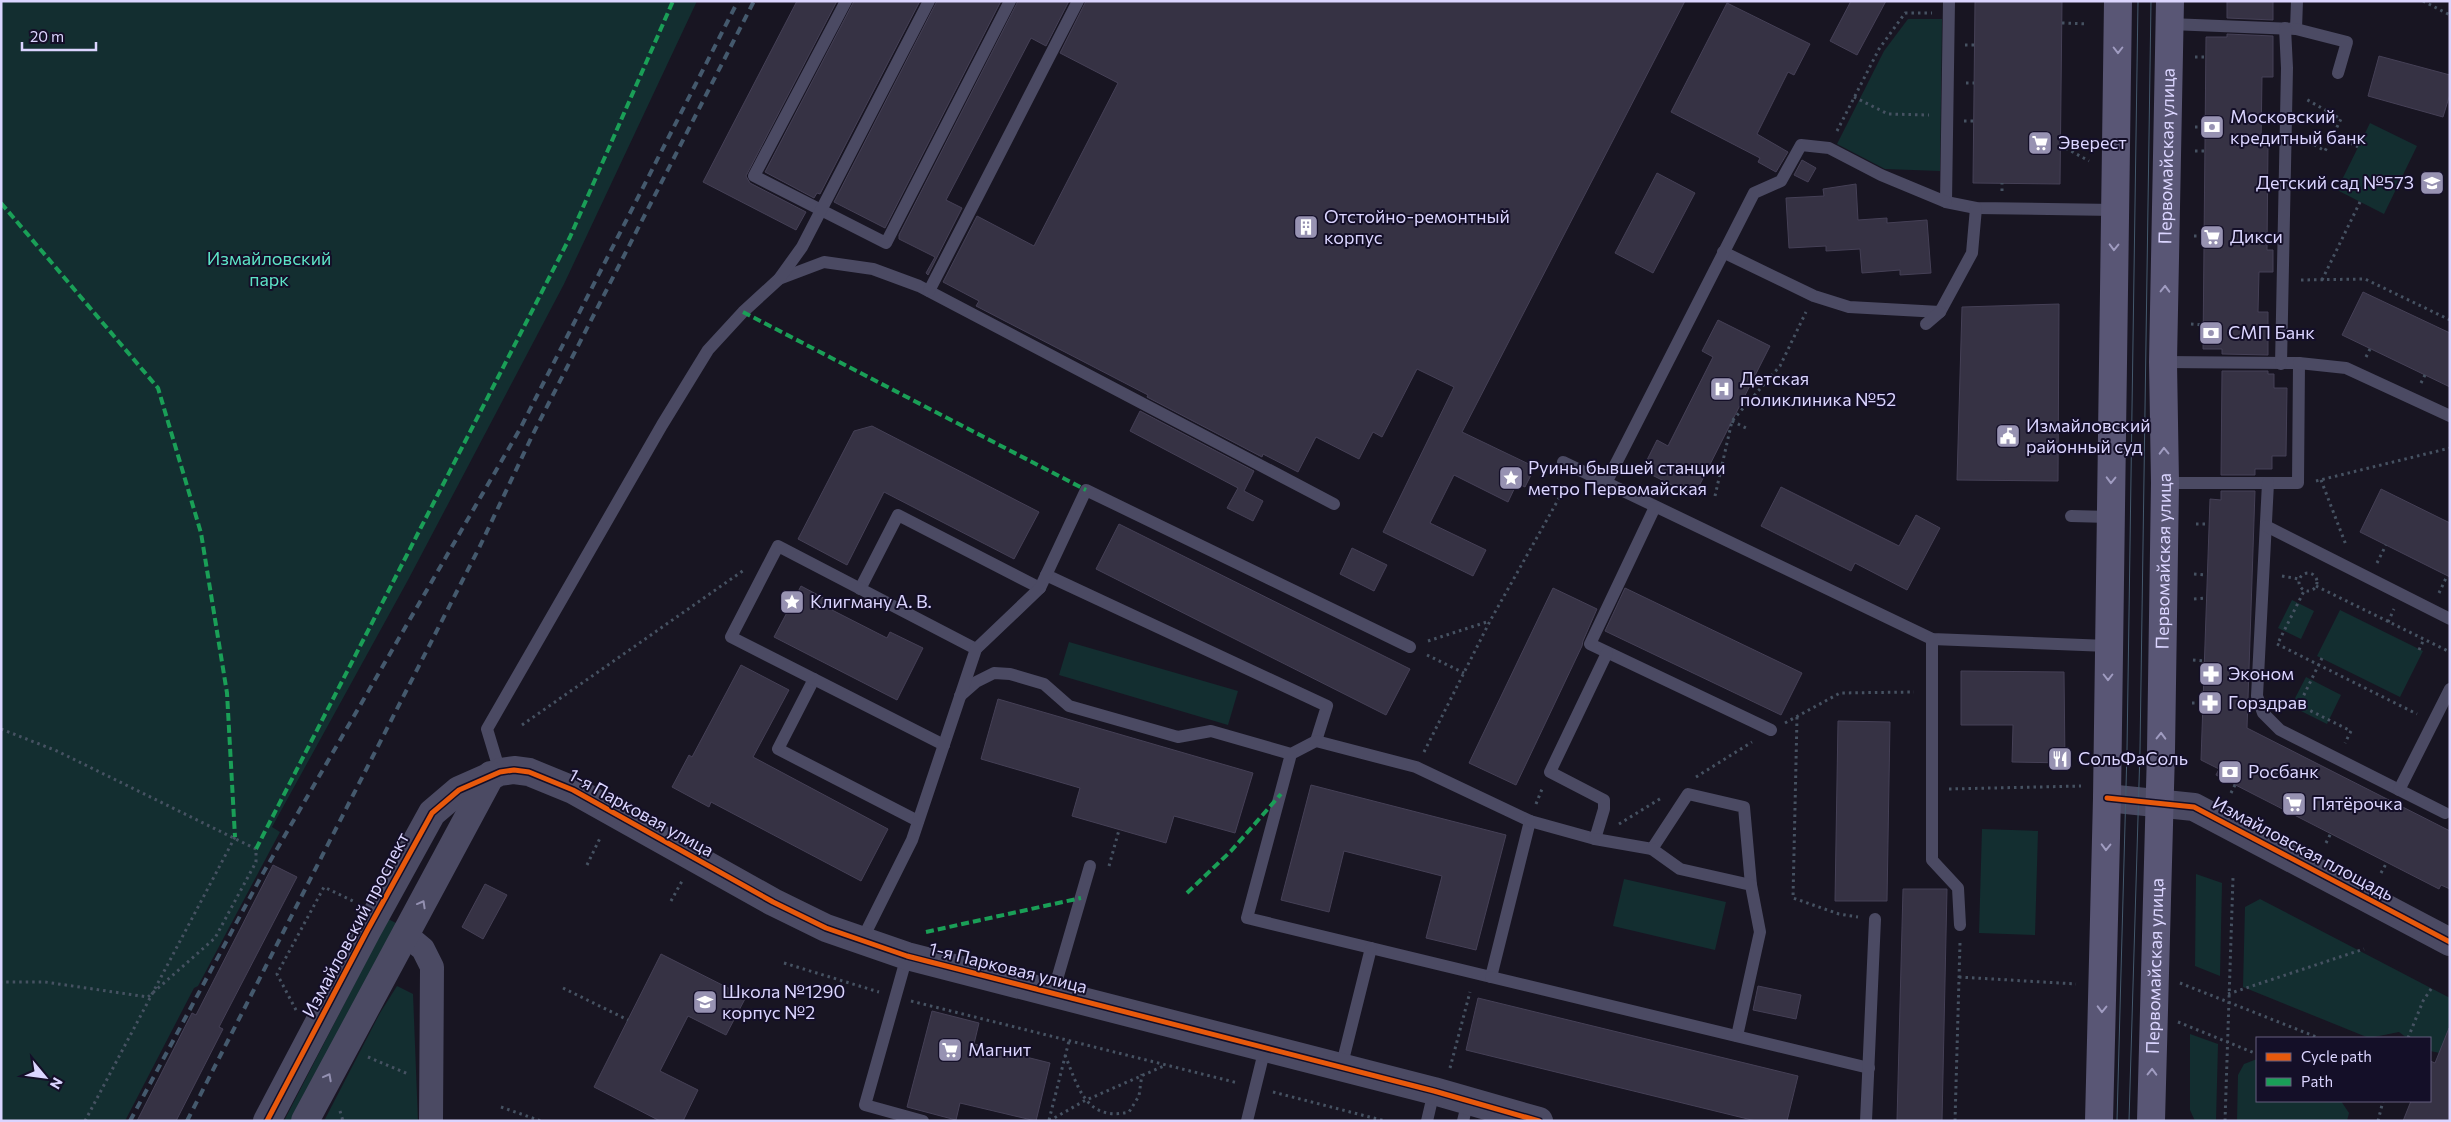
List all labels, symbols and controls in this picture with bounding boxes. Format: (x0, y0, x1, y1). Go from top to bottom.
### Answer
scale bar (22, 20, 96, 52)
text: 20 m (30, 27, 64, 45)
one-way arrow (2113, 46, 2123, 54)
street label: Первомайская улица (2153, 68, 2179, 245)
place label: Московский кредитный банк (2230, 105, 2367, 148)
bank icon: Московский кредитный банк (2199, 114, 2225, 140)
supermarket icon: Эверест (2027, 130, 2053, 156)
place label: Эверест (2058, 131, 2127, 153)
school or university icon: Детский сад №573 (2419, 170, 2445, 196)
place label: Детский сад №573 (2256, 171, 2414, 193)
place label: Отстойно-ремонтный корпус (1324, 205, 1510, 248)
building icon: Отстойно-ремонтный корпус (1293, 214, 1319, 240)
supermarket icon: Дикси (2199, 224, 2225, 250)
place label: Дикси (2230, 225, 2283, 247)
one-way arrow (2109, 244, 2120, 252)
park label: Измайловский парк (207, 247, 331, 290)
one-way arrow (2160, 285, 2170, 292)
bank icon: СМП Банк (2198, 320, 2224, 346)
place label: СМП Банк (2228, 321, 2315, 343)
place label: Детская поликлиника №52 (1740, 367, 1896, 410)
hospital icon: Детская поликлиника №52 (1709, 376, 1735, 402)
place label: Измайловский районный суд (2026, 414, 2151, 457)
public building icon: Измайловский районный суд (1995, 423, 2021, 449)
one-way arrow (2159, 447, 2170, 455)
place label: Руины бывшей станции метро Первомайская (1528, 456, 1725, 499)
place icon: Руины бывшей станции метро Первомайская (1498, 465, 1524, 491)
street label: Первомайская улица (2151, 473, 2175, 649)
one-way arrow (2106, 476, 2116, 484)
place icon: Клигману А. В. (779, 589, 805, 615)
place label: Клигману А. В. (810, 590, 932, 612)
pharmacy icon: Эконом (2198, 661, 2224, 687)
place label: Эконом (2228, 662, 2294, 684)
one-way arrow (2103, 674, 2113, 682)
pharmacy icon: Горздрав (2197, 690, 2223, 716)
place label: Горздрав (2228, 691, 2307, 713)
one-way arrow (2156, 732, 2166, 740)
restaurant icon: СольФаСоль (2047, 746, 2073, 772)
place label: СольФаСоль (2078, 747, 2188, 769)
bank icon: Росбанк (2217, 759, 2243, 785)
place label: Росбанк (2248, 760, 2319, 782)
street label: 1-я Парковая улица (565, 763, 718, 861)
street label: Измайловская площадь (2209, 791, 2398, 905)
supermarket icon: Пятёрочка (2281, 791, 2307, 817)
place label: Пятёрочка (2312, 792, 2403, 814)
street label: Измайловский проспект (297, 828, 414, 1021)
one-way arrow (2100, 843, 2111, 851)
street label: Первомайская улица (2141, 878, 2168, 1054)
one-way arrow (415, 900, 425, 909)
street label: 1-я Парковая улица (927, 937, 1090, 997)
place label: Школа №1290 корпус №2 (722, 980, 845, 1023)
school or university icon: Школа №1290 корпус №2 (692, 989, 718, 1015)
one-way arrow (2096, 1005, 2107, 1013)
supermarket icon: Магнит (937, 1037, 963, 1063)
legend (2256, 1037, 2431, 1102)
place label: Магнит (968, 1038, 1032, 1060)
text: Cycle path (2301, 1047, 2372, 1065)
north arrow (20, 1052, 70, 1102)
one-way arrow (2147, 1068, 2157, 1076)
text: Path (2301, 1072, 2333, 1090)
one-way arrow (322, 1074, 332, 1083)
text: N (47, 1075, 67, 1092)

